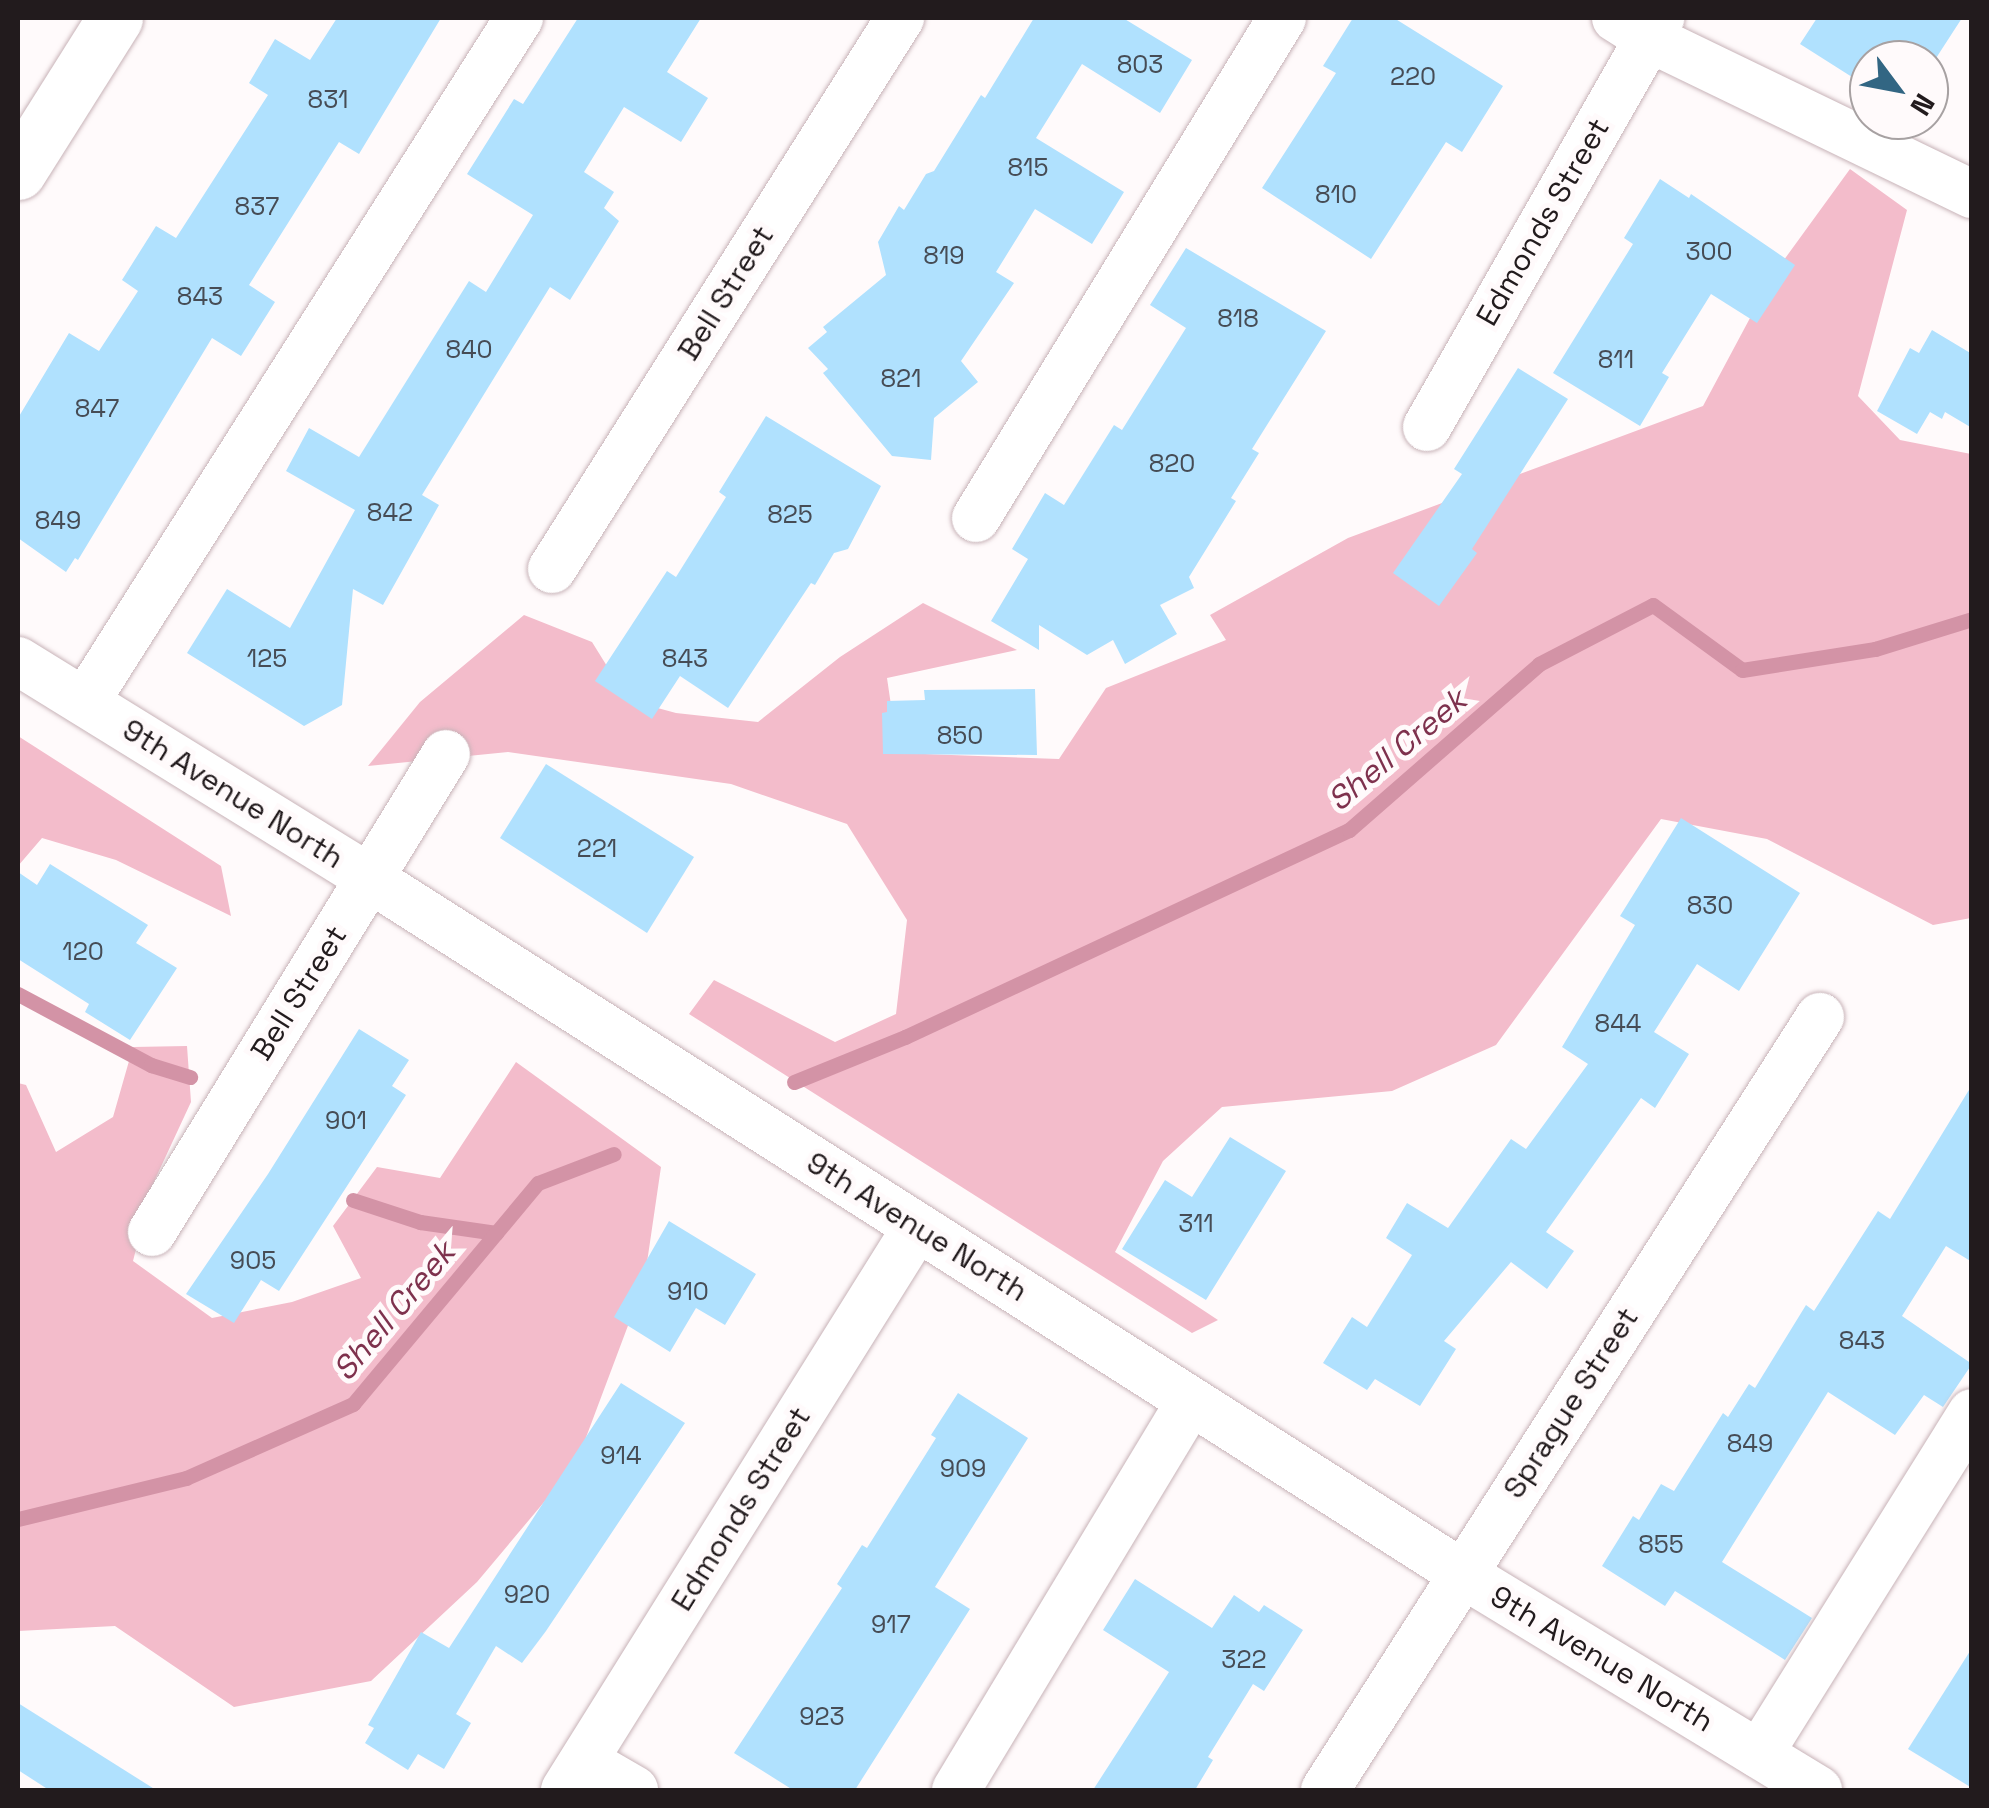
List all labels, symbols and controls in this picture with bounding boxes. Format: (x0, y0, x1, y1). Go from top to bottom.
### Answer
north arrow (1849, 40, 1949, 140)
house number: 803 (1117, 49, 1163, 79)
house number: 220 (1390, 61, 1436, 91)
house number: 831 (308, 84, 348, 114)
text: N (1903, 87, 1943, 122)
street label: Edmonds Street (1469, 112, 1617, 332)
house number: 815 (1008, 152, 1048, 182)
house number: 810 (1315, 179, 1357, 209)
house number: 837 (235, 191, 279, 221)
street label: Bell Street (671, 219, 781, 367)
house number: 300 (1685, 236, 1733, 266)
house number: 819 (923, 240, 965, 270)
house number: 843 (177, 281, 223, 311)
house number: 818 (1217, 303, 1259, 333)
house number: 840 (445, 334, 493, 364)
house number: 811 (1598, 344, 1634, 374)
house number: 821 (880, 363, 922, 393)
house number: 847 (75, 393, 119, 423)
house number: 820 (1149, 448, 1195, 478)
house number: 842 (367, 497, 413, 527)
house number: 825 (767, 499, 813, 529)
house number: 849 (35, 505, 81, 535)
house number: 125 (247, 643, 287, 673)
house number: 843 (662, 643, 708, 673)
water label: Shell Creek (1320, 681, 1474, 819)
street label: 9th Avenue North (116, 711, 350, 877)
house number: 850 (937, 720, 983, 750)
house number: 221 (577, 833, 617, 863)
house number: 830 (1687, 890, 1733, 920)
street label: Bell Street (244, 919, 354, 1067)
house number: 120 (62, 936, 104, 966)
house number: 844 (1595, 1008, 1641, 1038)
house number: 901 (325, 1105, 367, 1135)
street label: 9th Avenue North (800, 1144, 1034, 1310)
house number: 311 (1178, 1208, 1214, 1238)
water label: Shell Creek (325, 1234, 463, 1388)
house number: 905 (230, 1245, 276, 1275)
house number: 910 (667, 1276, 709, 1306)
street label: Sprague Street (1496, 1301, 1646, 1505)
house number: 843 (1839, 1325, 1885, 1355)
street label: Edmonds Street (664, 1400, 818, 1618)
house number: 849 (1727, 1428, 1773, 1458)
house number: 914 (600, 1440, 642, 1470)
house number: 909 (940, 1453, 986, 1483)
house number: 855 (1638, 1529, 1684, 1559)
street label: 9th Avenue North (1484, 1578, 1720, 1740)
house number: 920 (504, 1579, 550, 1609)
house number: 917 (871, 1609, 911, 1639)
house number: 322 (1221, 1644, 1267, 1674)
house number: 923 (799, 1701, 845, 1731)

